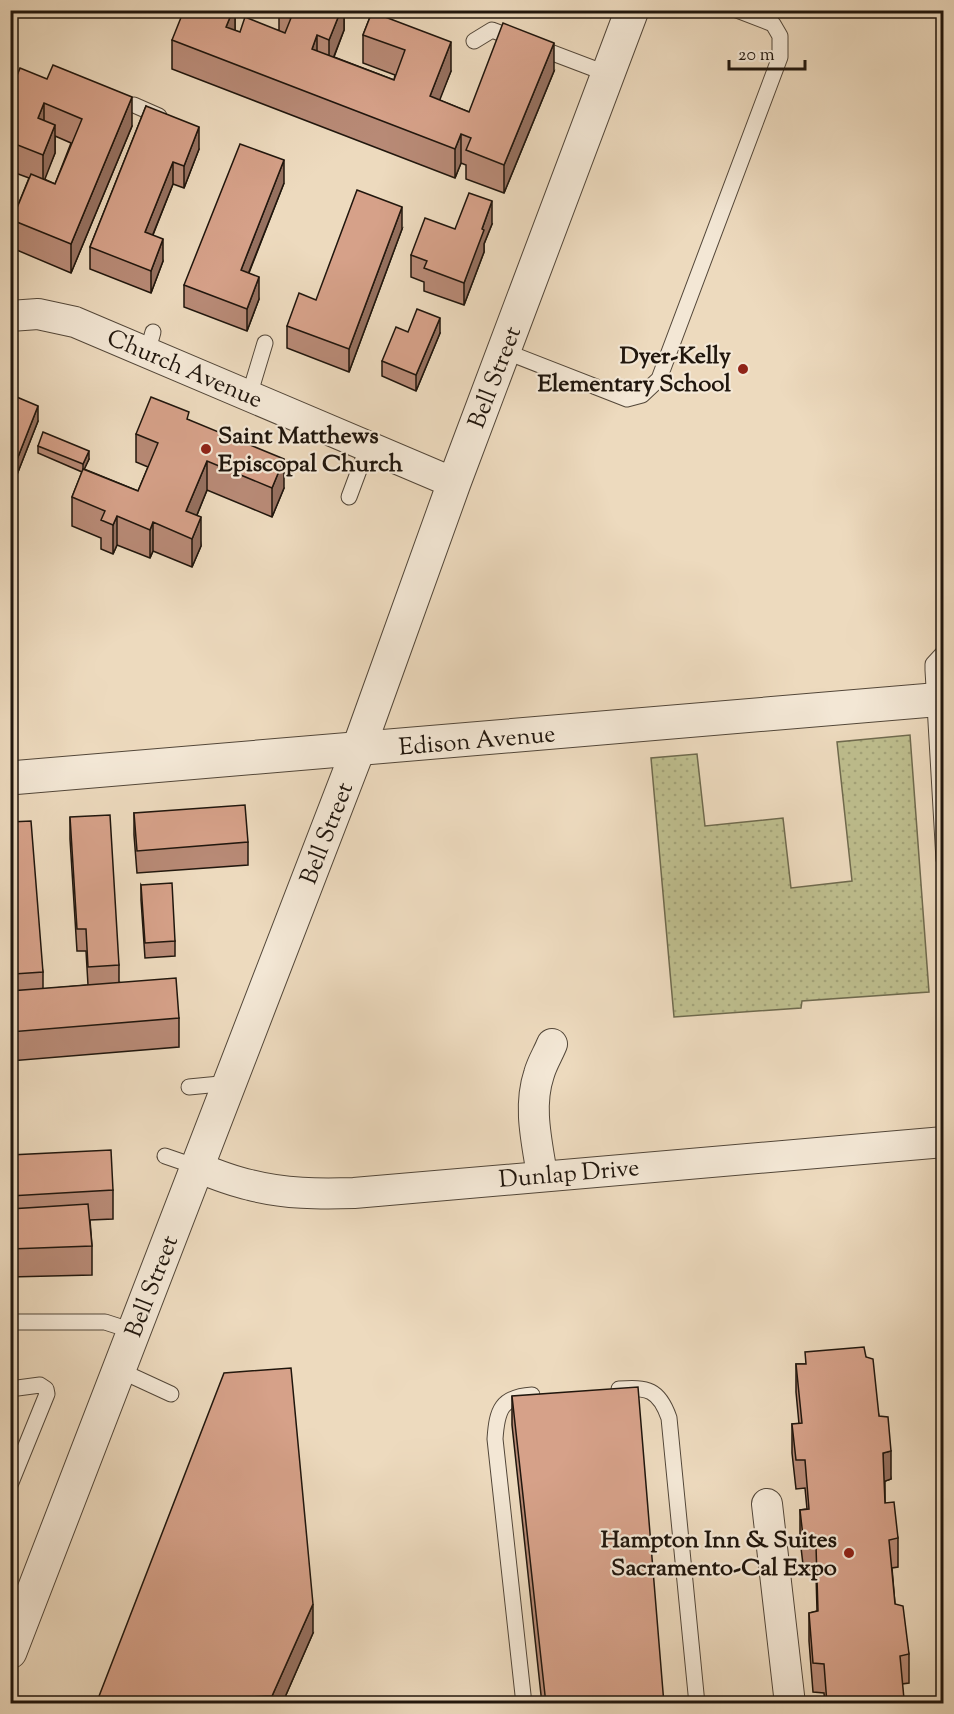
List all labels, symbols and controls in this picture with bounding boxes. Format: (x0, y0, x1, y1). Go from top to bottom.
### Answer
scale bar (729, 33, 806, 71)
text: 20 m (738, 43, 775, 69)
street label: Church Avenue (101, 322, 267, 418)
street label: Bell Street (461, 322, 531, 434)
place label: Dyer-Kelly Elementary School (537, 340, 731, 402)
marker: Dyer-Kelly Elementary School (736, 362, 750, 376)
place label: Saint Matthews Episcopal Church (218, 420, 404, 482)
marker: Saint Matthews Episcopal Church (199, 442, 213, 456)
street label: Edison Avenue (398, 718, 557, 766)
street label: Bell Street (293, 778, 363, 890)
street label: Dunlap Drive (498, 1152, 641, 1198)
street label: Bell Street (118, 1231, 188, 1343)
place label: Hampton Inn & Suites Sacramento-Cal Expo (601, 1524, 837, 1586)
marker: Hampton Inn & Suites Sacramento-Cal Expo (842, 1546, 856, 1560)

